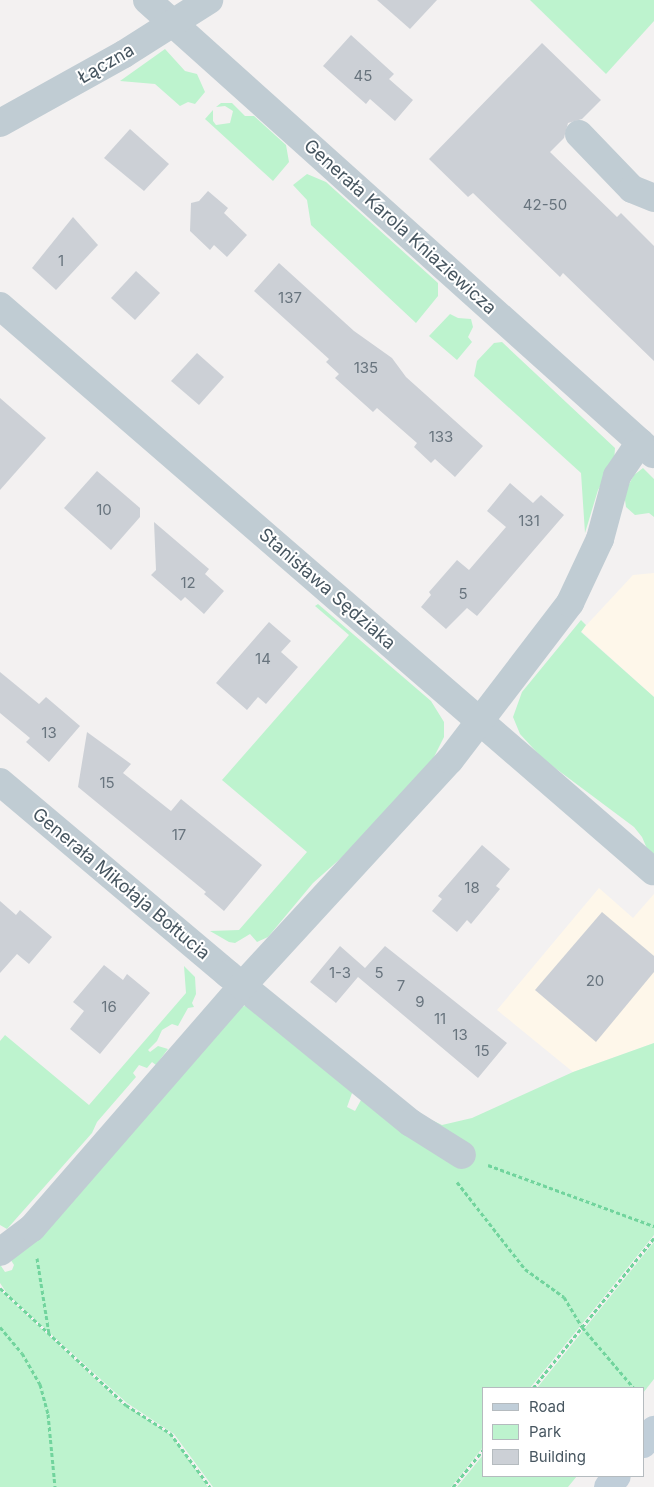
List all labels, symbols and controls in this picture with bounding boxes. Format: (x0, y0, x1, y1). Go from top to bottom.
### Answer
street label: Łączna (74, 39, 138, 89)
house number: 45 (354, 67, 372, 85)
street label: Generała Karola Kniaziewicza (299, 135, 501, 319)
house number: 42-50 (523, 196, 567, 214)
house number: 1 (58, 252, 64, 270)
house number: 137 (278, 289, 302, 307)
house number: 135 (354, 359, 378, 377)
house number: 133 (429, 428, 453, 446)
house number: 10 (96, 501, 112, 519)
house number: 131 (518, 512, 540, 530)
street label: Stanisława Sędziaka (254, 524, 400, 654)
house number: 12 (180, 574, 196, 592)
house number: 5 (458, 585, 468, 603)
house number: 14 (255, 650, 271, 668)
house number: 13 (41, 724, 57, 742)
house number: 15 (99, 774, 115, 792)
street label: Generała Mikołaja Bołtucia (28, 803, 214, 965)
house number: 17 (172, 826, 186, 844)
house number: 18 (464, 879, 480, 897)
house number: 1-3 (329, 964, 351, 982)
house number: 5 (374, 964, 384, 982)
house number: 20 (586, 972, 604, 990)
house number: 7 (397, 977, 405, 995)
house number: 9 (415, 993, 425, 1011)
house number: 16 (101, 998, 117, 1016)
house number: 11 (434, 1010, 446, 1028)
house number: 13 (452, 1026, 468, 1044)
house number: 15 (474, 1042, 490, 1060)
legend (482, 1387, 644, 1477)
text: Road (529, 1397, 565, 1416)
text: Park (529, 1422, 561, 1441)
text: Building (529, 1447, 586, 1466)

